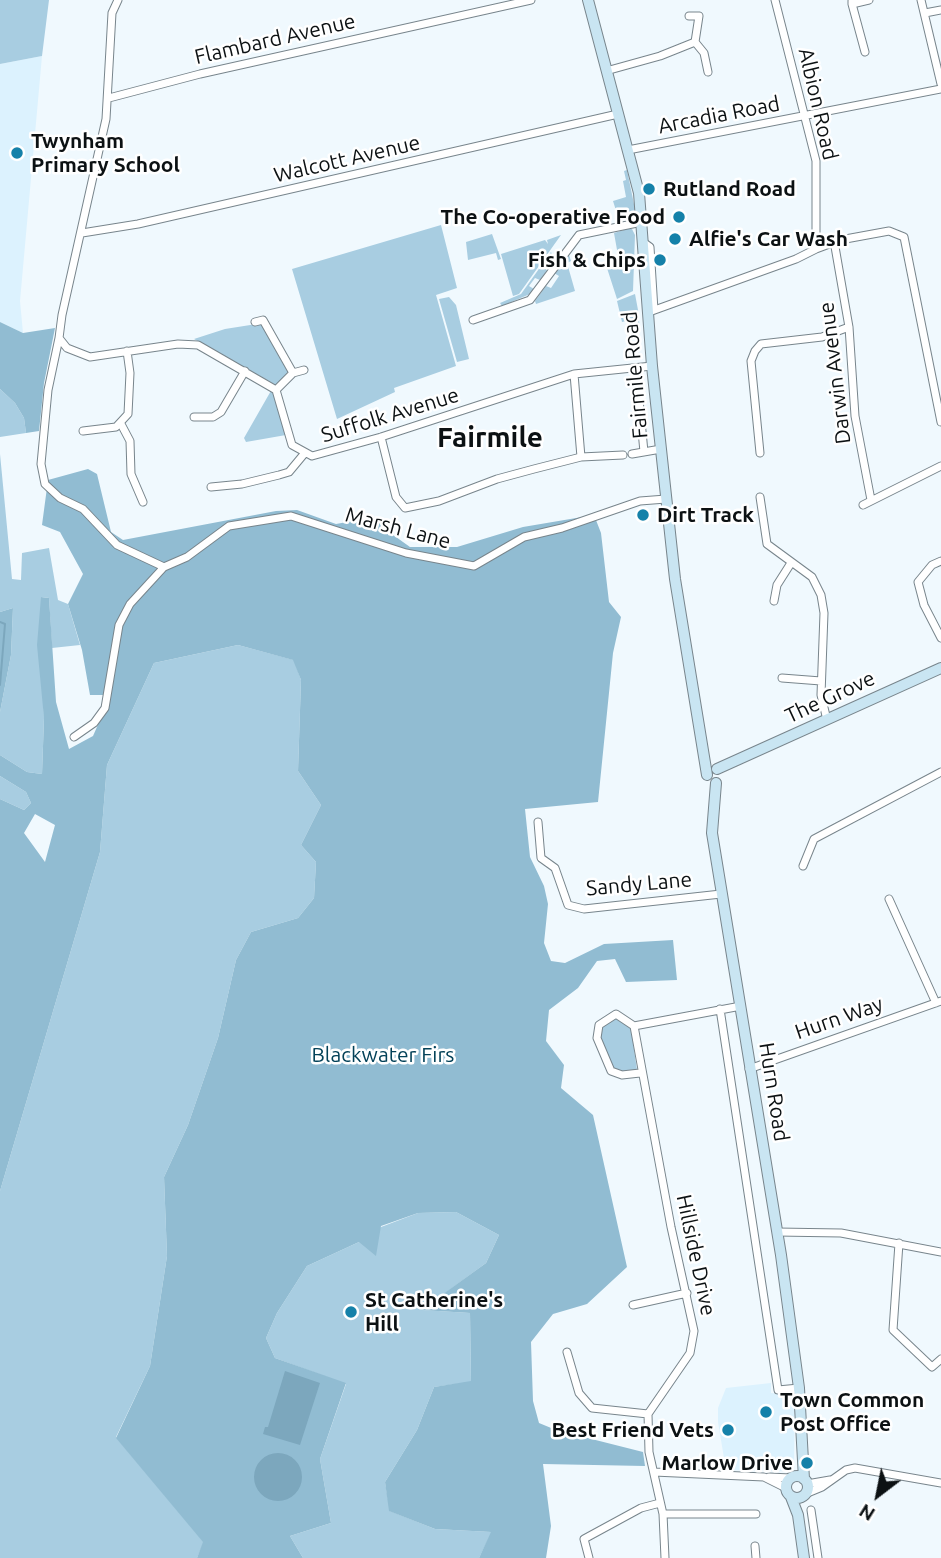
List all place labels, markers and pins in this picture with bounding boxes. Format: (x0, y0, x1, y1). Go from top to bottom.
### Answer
place label: Twynham Primary School (31, 128, 180, 178)
marker: Twynham Primary School (9, 145, 25, 161)
place label: Rutland Road (663, 176, 796, 202)
marker: Rutland Road (641, 181, 657, 197)
place label: The Co-operative Food (441, 204, 665, 230)
marker: The Co-operative Food (671, 209, 687, 225)
place label: Alfie's Car Wash (689, 226, 848, 252)
marker: Alfie's Car Wash (667, 231, 683, 247)
place label: Fish & Chips (528, 247, 646, 273)
marker: Fish & Chips (652, 252, 668, 268)
place label: Dirt Track (657, 502, 754, 528)
marker: Dirt Track (635, 507, 651, 523)
place label: St Catherine's Hill (365, 1287, 503, 1337)
marker: St Catherine's Hill (343, 1304, 359, 1320)
place label: Town Common Post Office (780, 1387, 924, 1437)
marker: Town Common Post Office (758, 1404, 774, 1420)
place label: Best Friend Vets (552, 1417, 714, 1443)
marker: Best Friend Vets (720, 1422, 736, 1438)
place label: Marlow Drive (661, 1450, 793, 1476)
marker: Marlow Drive (799, 1455, 815, 1471)

